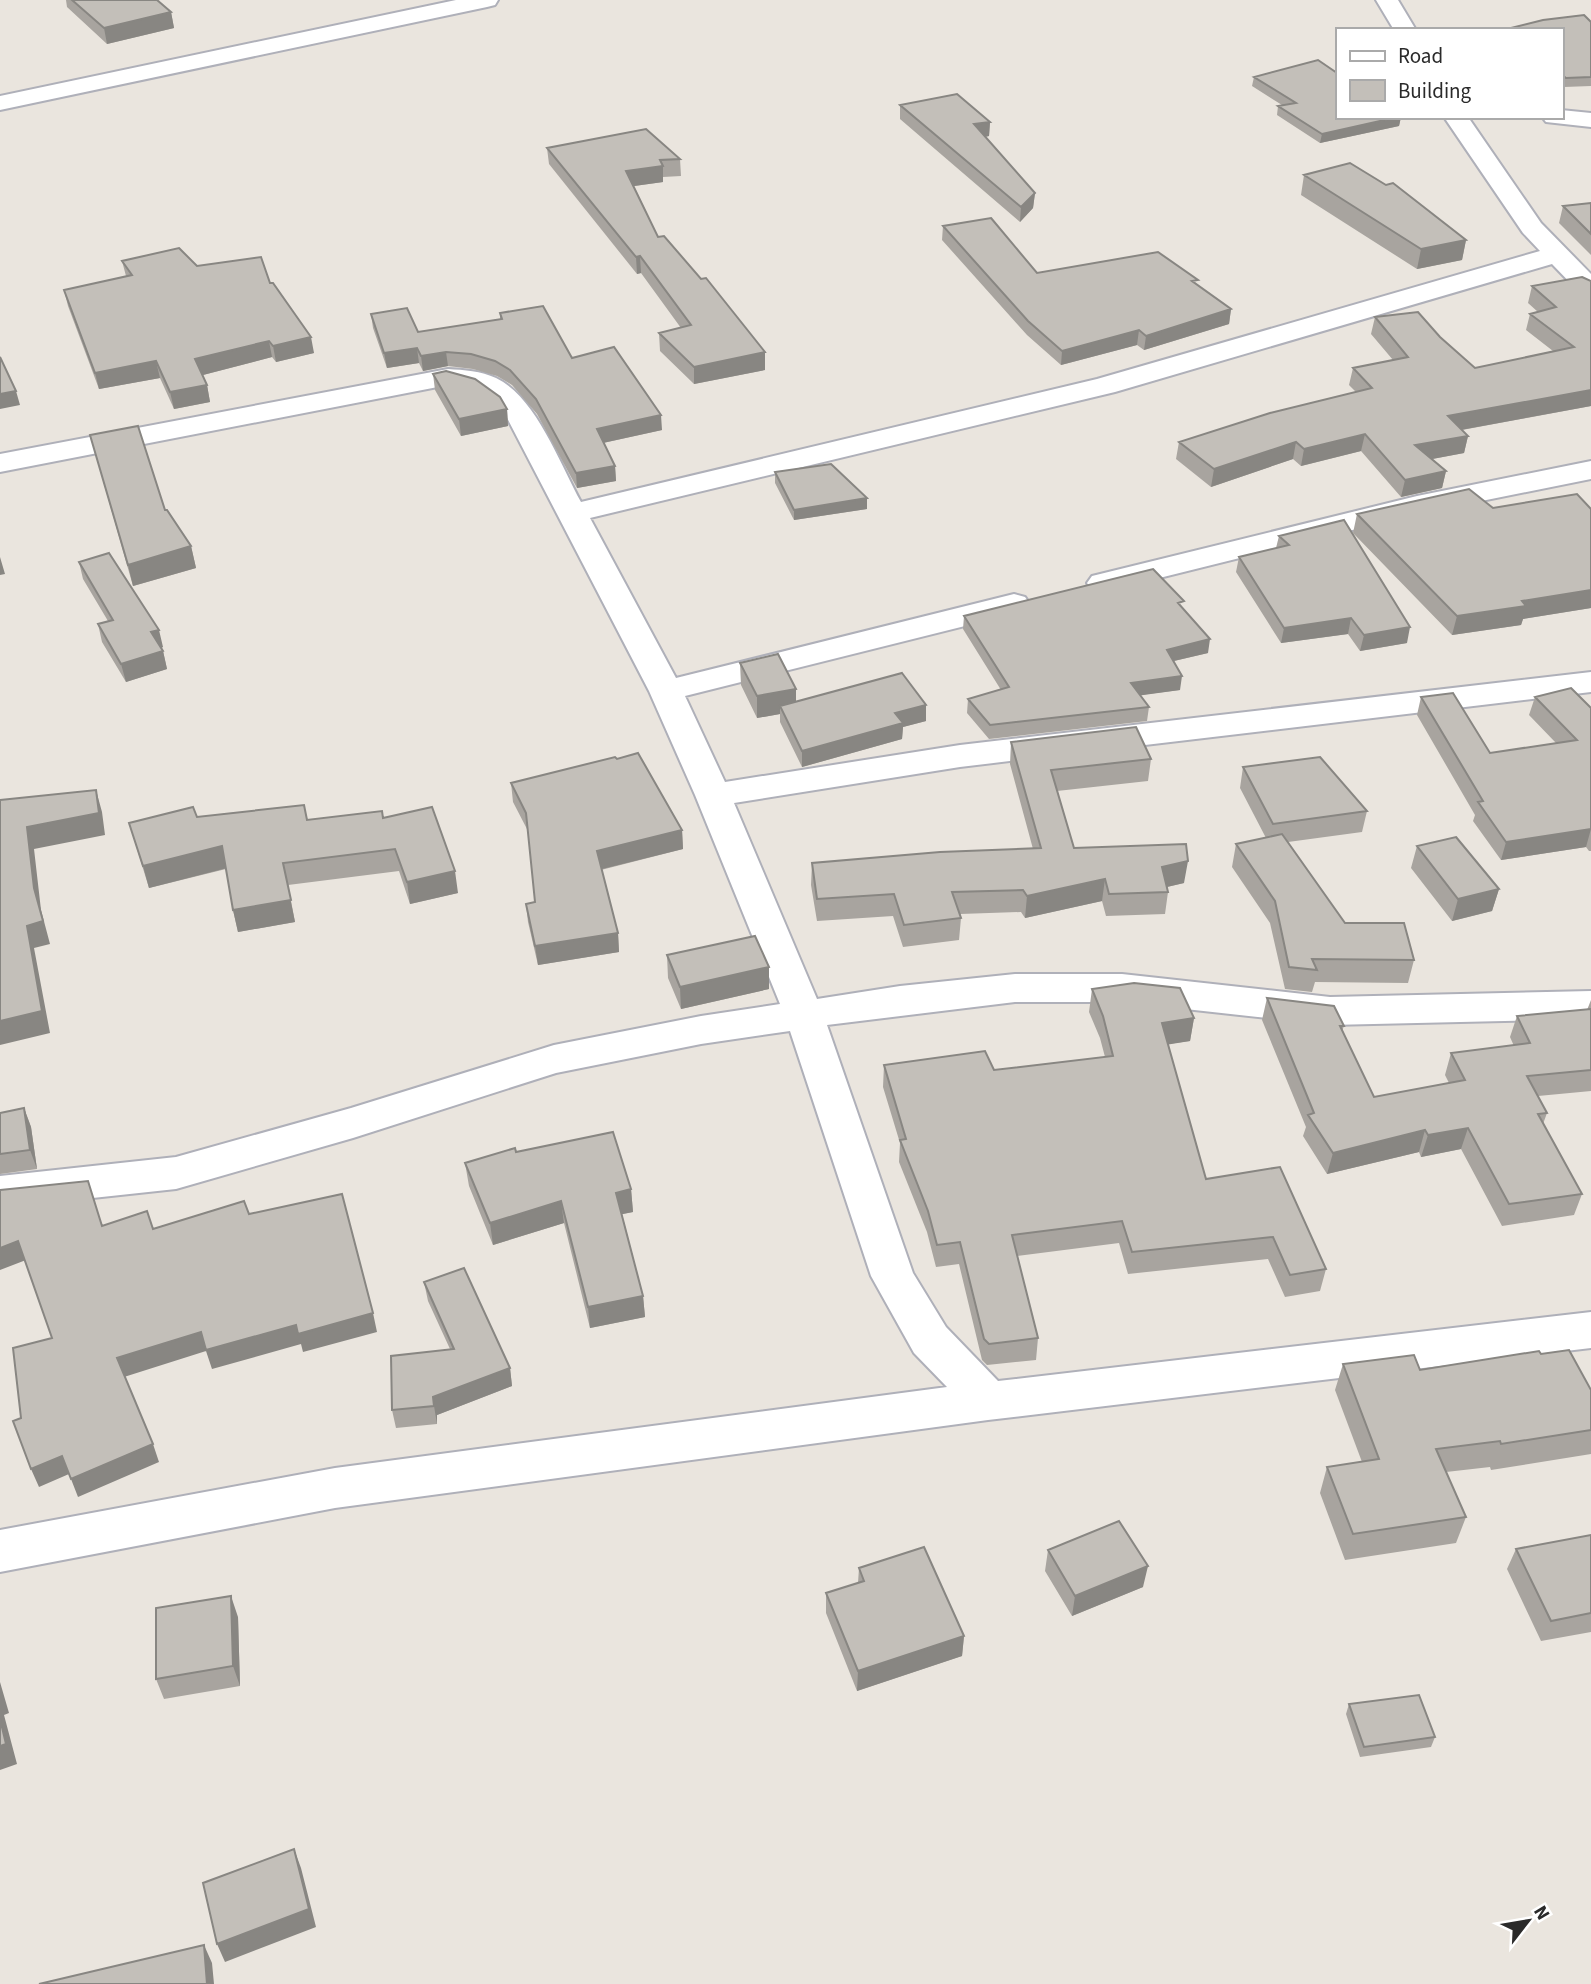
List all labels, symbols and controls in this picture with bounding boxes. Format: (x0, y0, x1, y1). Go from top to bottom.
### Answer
legend (1336, 28, 1563, 119)
text: Road (1398, 41, 1443, 71)
text: Building (1398, 76, 1472, 106)
north arrow (1493, 1886, 1563, 1956)
text: N (1526, 1901, 1556, 1925)

